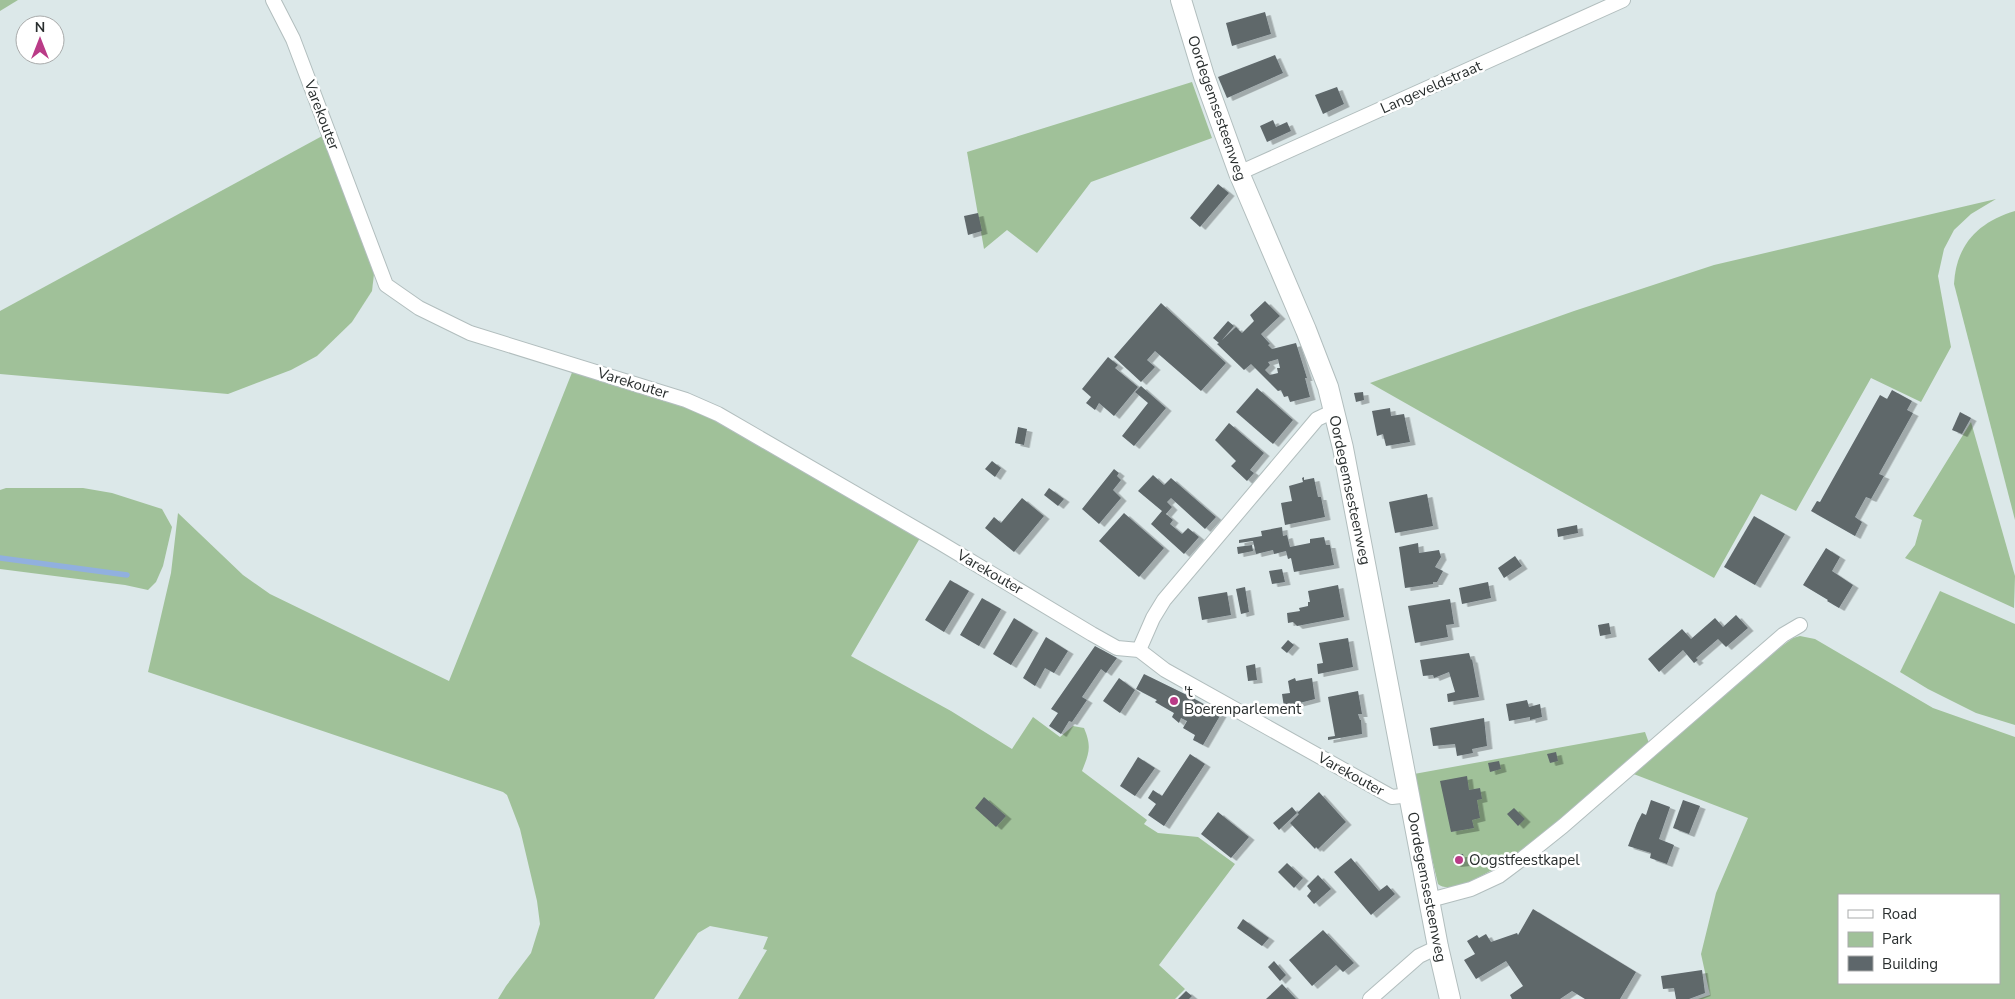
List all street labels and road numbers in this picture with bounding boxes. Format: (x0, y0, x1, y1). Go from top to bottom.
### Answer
street label: Oordegemsesteenweg (1183, 33, 1251, 183)
street label: Langeveldstraat (1377, 55, 1485, 118)
street label: Varekouter (299, 76, 345, 153)
street label: Varekouter (594, 362, 672, 403)
street label: Oordegemsesteenweg (1324, 413, 1376, 567)
street label: Varekouter (952, 545, 1027, 599)
street label: Varekouter (1313, 747, 1388, 801)
street label: Oordegemsesteenweg (1403, 810, 1451, 964)

